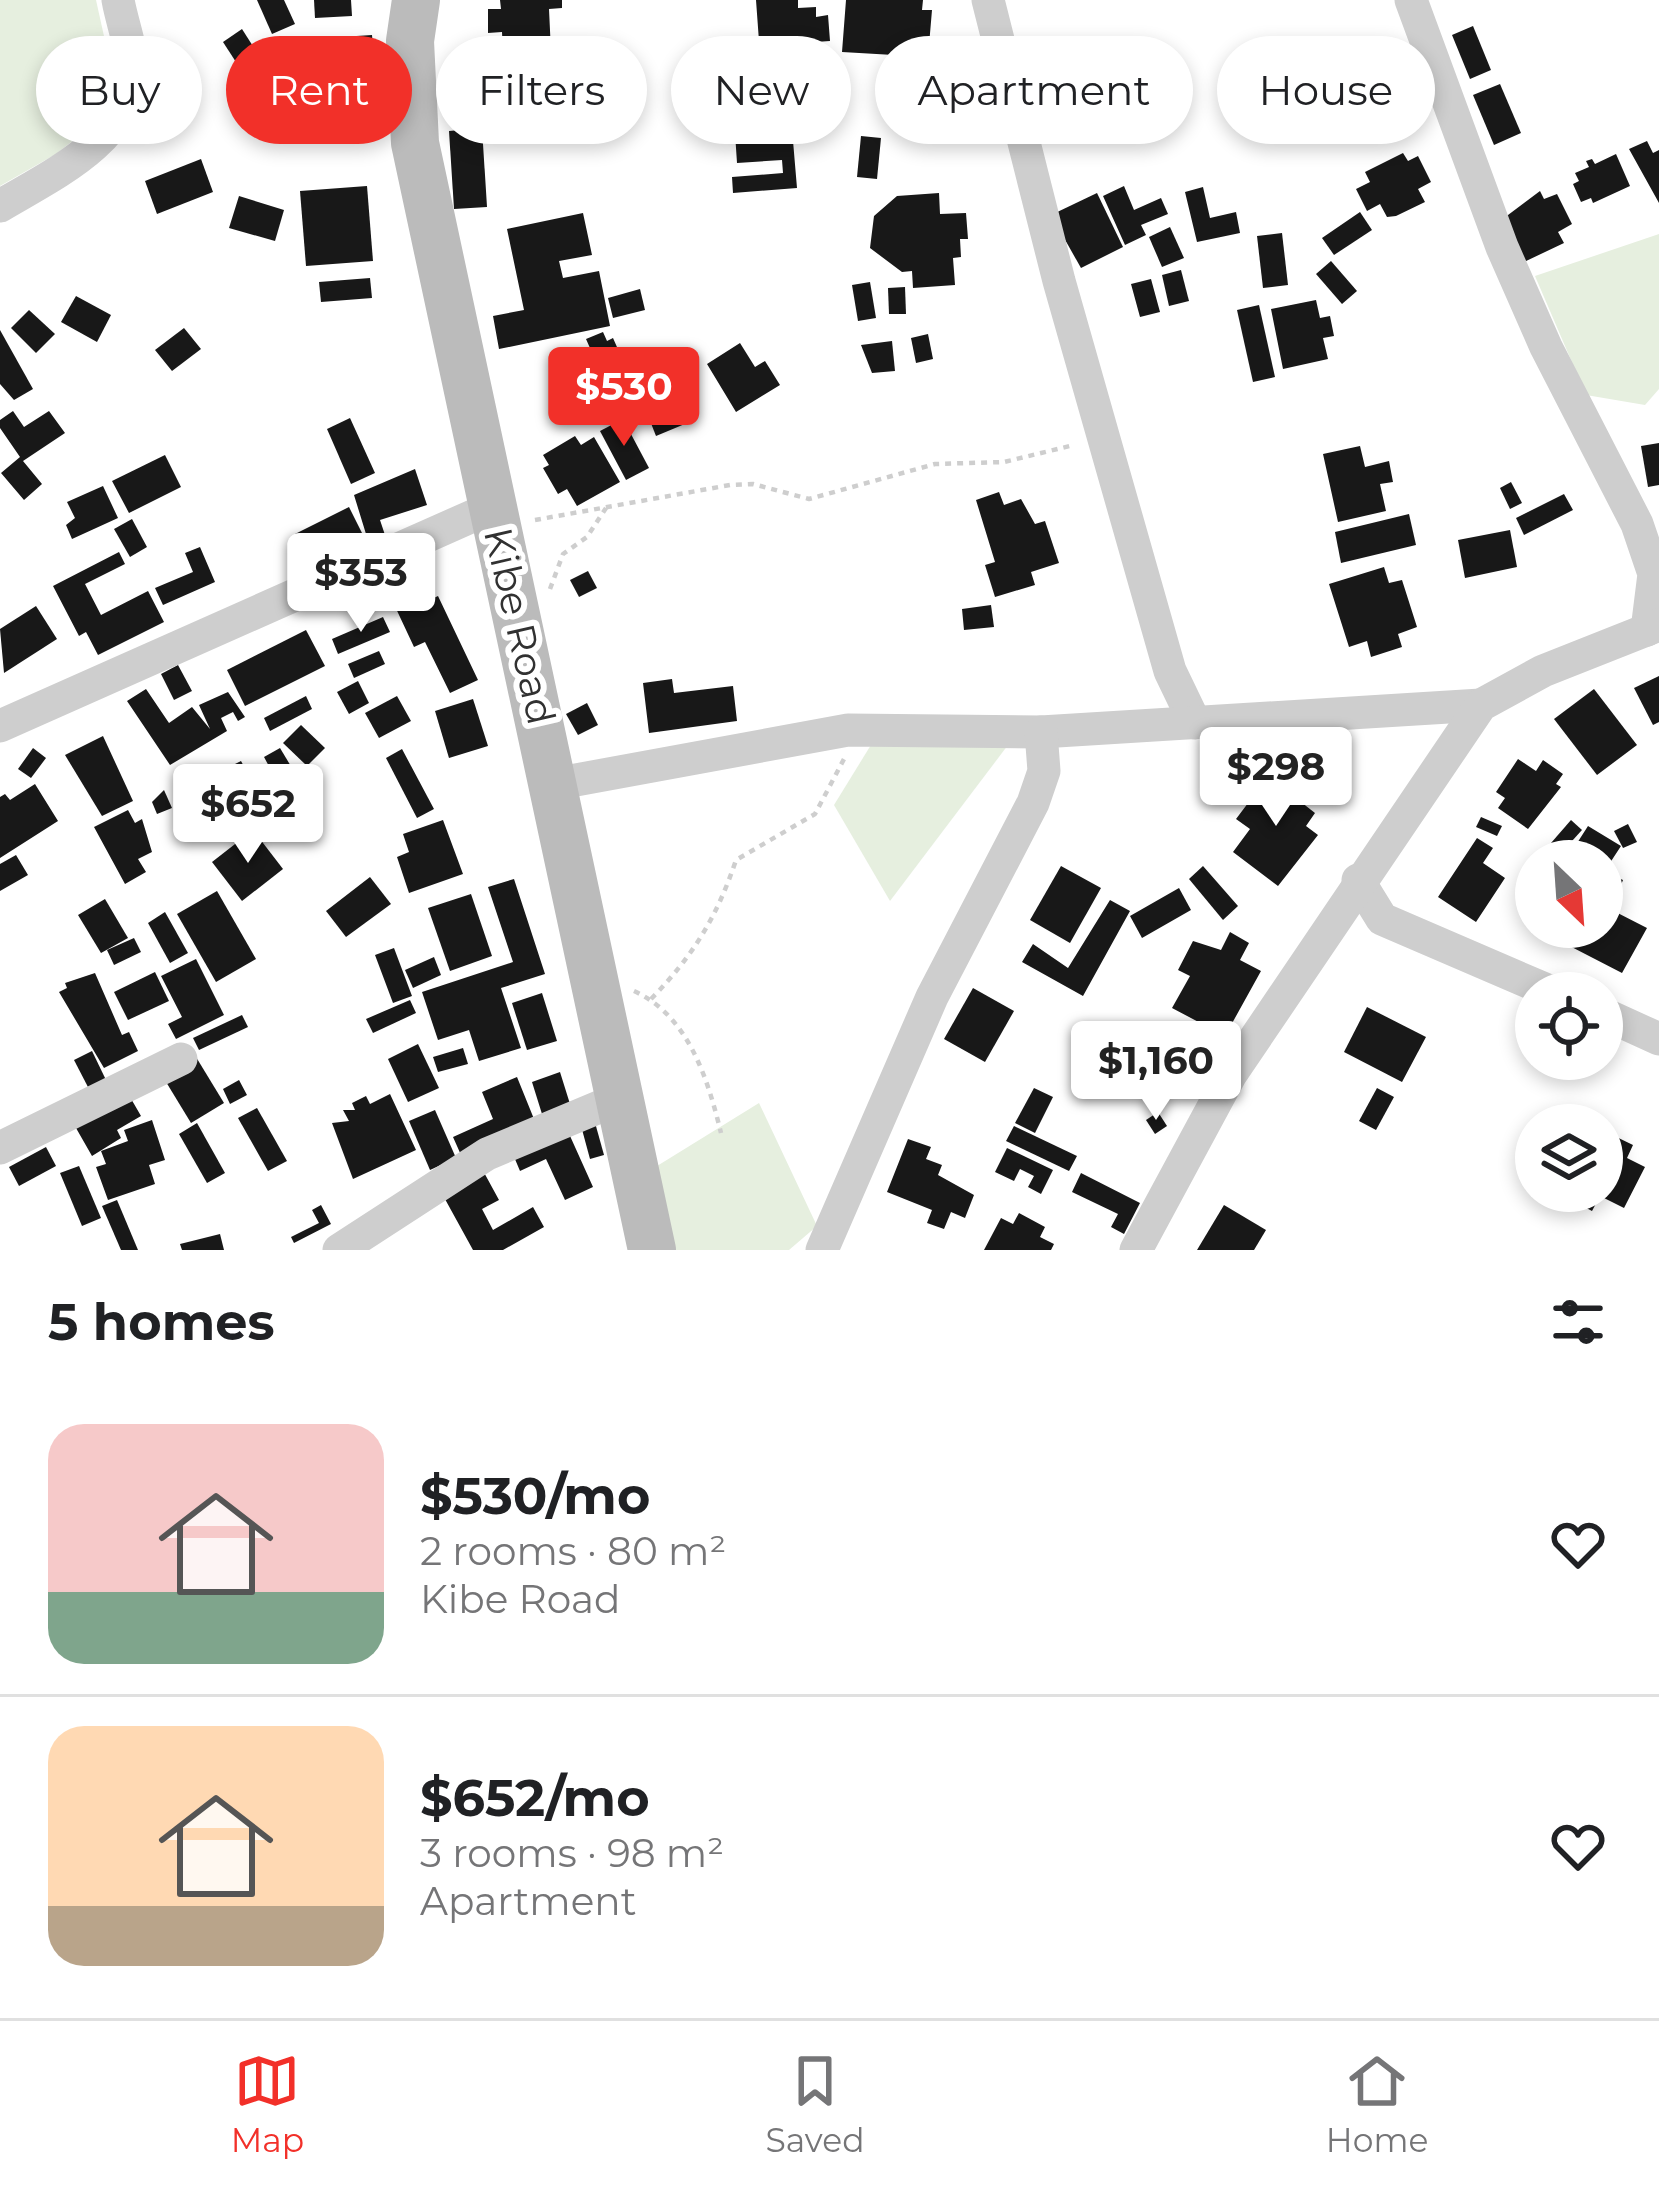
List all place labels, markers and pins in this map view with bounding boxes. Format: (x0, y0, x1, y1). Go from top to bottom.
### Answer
pin: $530 (553, 347, 695, 449)
pin: $353 (290, 533, 432, 635)
pin: $298 (1205, 727, 1347, 829)
pin: $652 (177, 764, 319, 866)
pin: $1,160 (1058, 1021, 1254, 1123)

